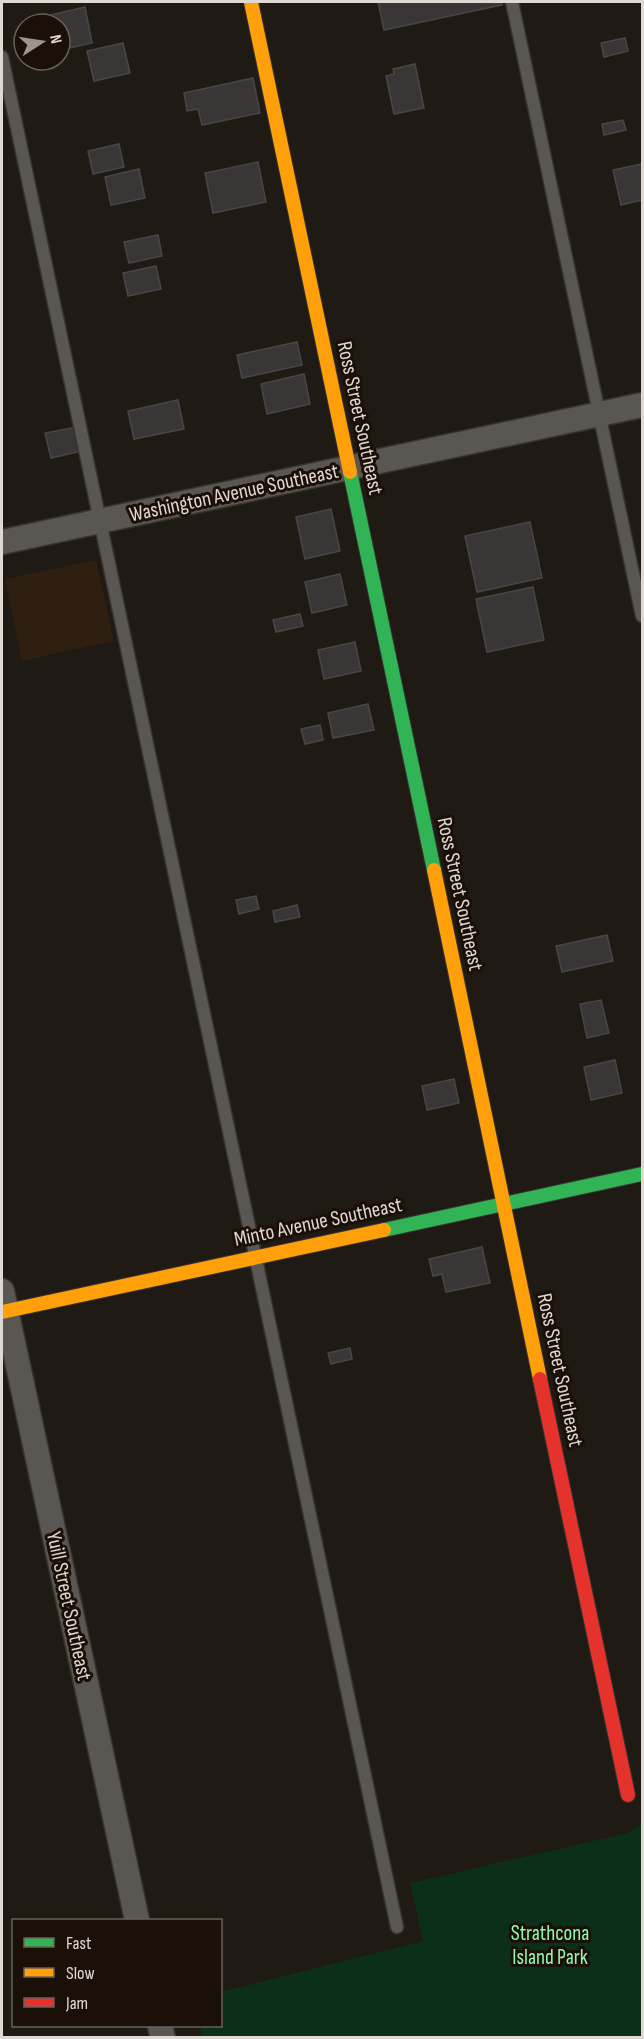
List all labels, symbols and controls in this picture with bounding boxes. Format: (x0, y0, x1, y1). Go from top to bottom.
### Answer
north arrow (12, 12, 72, 72)
text: N (45, 33, 65, 45)
street label: Ross Street Southeast (332, 339, 388, 497)
street label: Washington Avenue Southeast (127, 459, 341, 527)
street label: Ross Street Southeast (432, 815, 488, 973)
street label: Minto Avenue Southeast (232, 1192, 404, 1252)
street label: Ross Street Southeast (532, 1291, 588, 1449)
street label: Yuill Street Southeast (41, 1529, 97, 1683)
legend (12, 1919, 222, 2027)
park label: Strathcona Island Park (511, 1921, 589, 1970)
text: Fast (66, 1933, 92, 1954)
text: Slow (66, 1963, 95, 1984)
text: Jam (65, 1993, 88, 2014)

